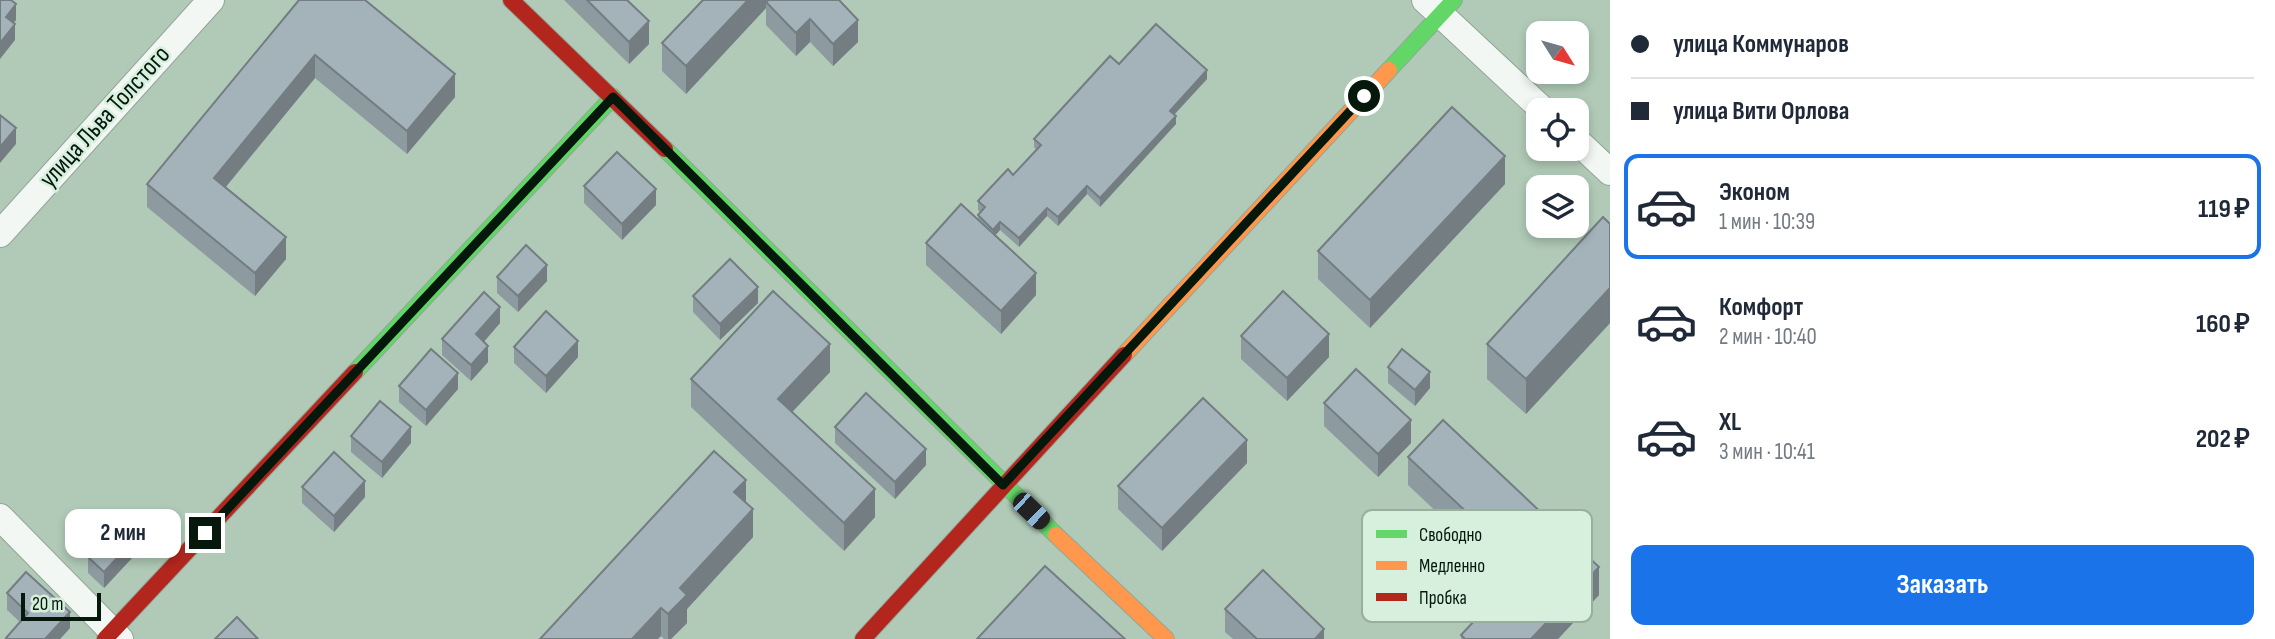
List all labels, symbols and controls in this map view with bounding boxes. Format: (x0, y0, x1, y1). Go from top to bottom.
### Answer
north arrow (1526, 21, 1589, 84)
map controls (1526, 21, 1589, 238)
text: улица Коммунаров (1673, 29, 1849, 60)
street label: улица Льва Толстого (33, 40, 177, 194)
route start (1348, 80, 1380, 112)
text: улица Вити Орлова (1673, 96, 1849, 127)
button: locate (1526, 98, 1589, 161)
button: layers (1526, 175, 1589, 238)
icon: car (1635, 175, 1698, 238)
text: Эконом (1719, 177, 1790, 208)
text: 119 ₽ (2198, 194, 2250, 225)
text: 1 мин · 10:39 (1719, 208, 1815, 236)
icon: car (1635, 290, 1698, 353)
text: Комфорт (1719, 292, 1803, 323)
text: 160 ₽ (2196, 309, 2250, 340)
text: 2 мин · 10:40 (1719, 323, 1817, 351)
icon: car (1635, 405, 1698, 468)
text: XL (1719, 407, 1741, 438)
text: 202 ₽ (2196, 424, 2250, 455)
text: 3 мин · 10:41 (1719, 438, 1815, 466)
car (1009, 489, 1054, 533)
callout: 2 мин (65, 508, 180, 558)
legend (1362, 510, 1592, 622)
route end (189, 517, 221, 549)
text: 2 мин (100, 519, 146, 547)
text: Свободно (1419, 524, 1482, 547)
button: Заказать (1631, 545, 2254, 625)
text: Медленно (1419, 555, 1485, 578)
text: Пробка (1419, 587, 1467, 610)
scale bar (21, 590, 102, 622)
text: 20 m (32, 593, 64, 616)

